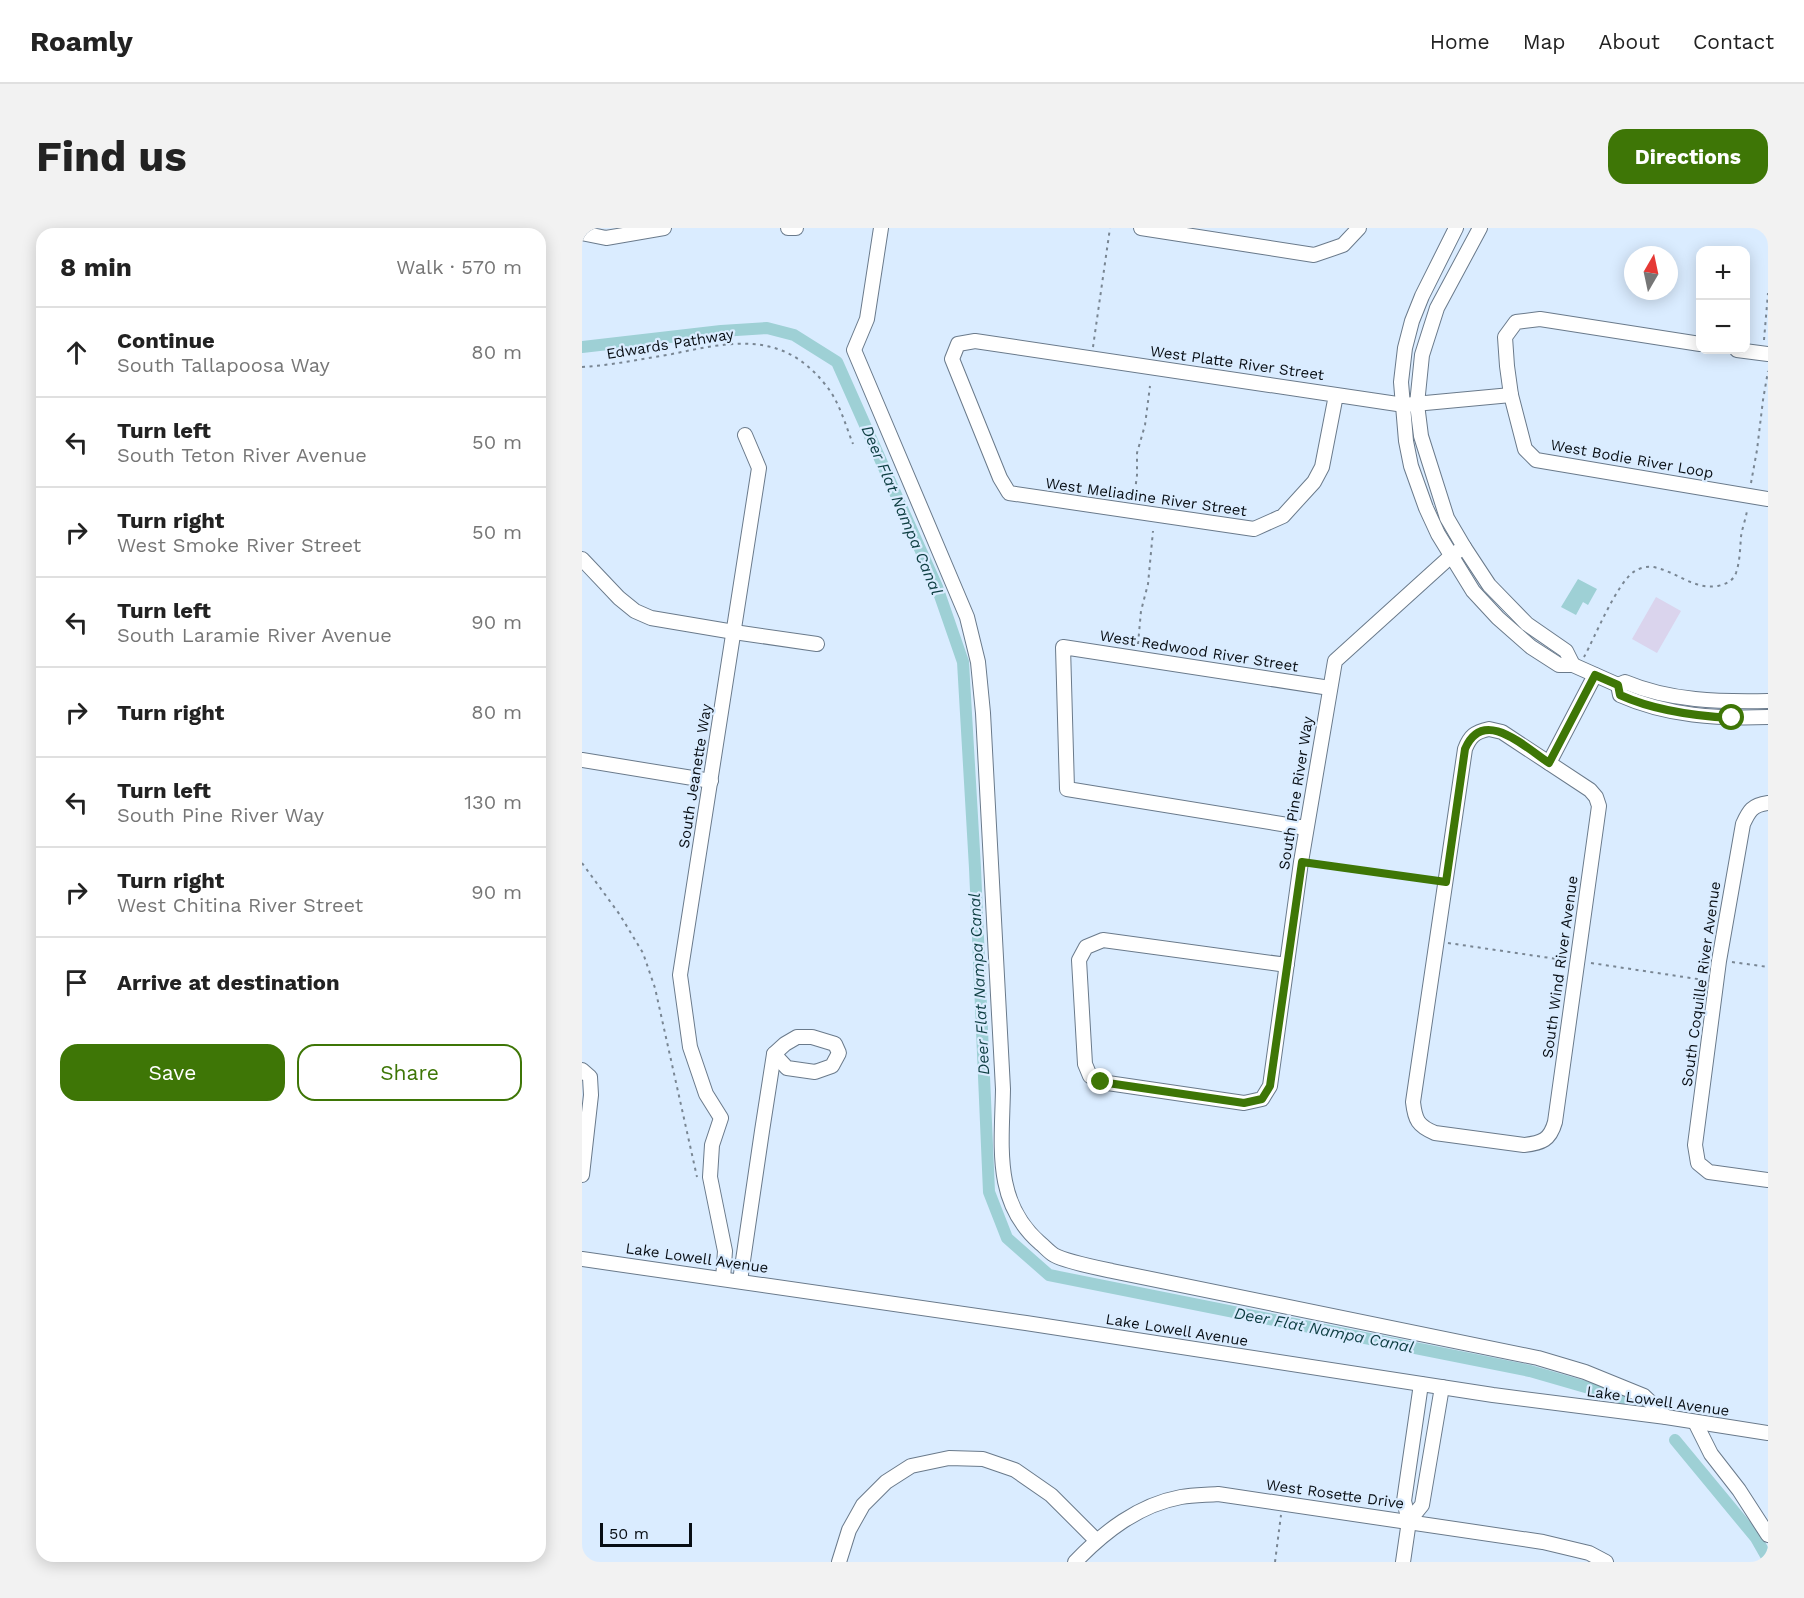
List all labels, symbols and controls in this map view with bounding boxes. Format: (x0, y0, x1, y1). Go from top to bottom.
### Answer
text: Roamly (30, 25, 133, 58)
text: Home (1430, 29, 1490, 54)
text: Map (1523, 29, 1566, 54)
text: About (1599, 29, 1660, 54)
text: Contact (1693, 29, 1774, 54)
button: Directions (1608, 129, 1768, 184)
text: Find us (36, 132, 187, 181)
north arrow (1624, 246, 1678, 300)
map controls (1696, 246, 1750, 354)
button: + (1696, 246, 1750, 300)
text: 8 min (60, 252, 132, 282)
text: Walk · 570 m (396, 255, 522, 279)
button: − (1696, 300, 1750, 354)
street label: Edwards Pathway (605, 325, 735, 363)
text: Continue (117, 328, 215, 353)
icon: ahead (60, 336, 93, 369)
text: 80 m (471, 340, 522, 364)
street label: West Platte River Street (1149, 342, 1326, 384)
text: South Tallapoosa Way (117, 353, 330, 377)
text: Turn left (117, 418, 211, 443)
water label: Deer Flat Nampa Canal (858, 422, 946, 598)
icon: left (60, 426, 93, 459)
text: 50 m (472, 430, 522, 454)
street label: West Bodie River Loop (1549, 436, 1715, 482)
text: South Teton River Avenue (117, 443, 367, 467)
street label: West Meliadine River Street (1044, 474, 1249, 520)
text: Turn right (117, 508, 224, 533)
icon: right (60, 516, 93, 549)
text: 50 m (472, 520, 522, 544)
text: West Smoke River Street (117, 533, 361, 557)
text: Turn left (117, 598, 211, 623)
icon: left (60, 606, 93, 639)
text: 90 m (471, 610, 522, 634)
text: South Laramie River Avenue (117, 623, 392, 647)
street label: West Redwood River Street (1098, 626, 1300, 676)
icon: right (60, 696, 93, 729)
text: Turn right (117, 700, 224, 725)
text: 80 m (471, 700, 522, 724)
street label: South Jeanette Way (675, 702, 715, 850)
route start (1718, 704, 1744, 730)
street label: South Pine River Way (1275, 715, 1317, 871)
text: Turn left (117, 778, 211, 803)
icon: left (60, 786, 93, 819)
text: 130 m (464, 790, 522, 814)
text: South Pine River Way (117, 803, 324, 827)
text: Turn right (117, 868, 224, 893)
street label: South Wind River Avenue (1538, 875, 1582, 1059)
icon: right (60, 876, 93, 909)
text: 90 m (471, 880, 522, 904)
street label: South Coquille River Avenue (1678, 880, 1724, 1088)
water label: Deer Flat Nampa Canal (965, 892, 993, 1076)
text: West Chitina River Street (117, 893, 363, 917)
icon: arrive (60, 966, 93, 999)
text: Arrive at destination (117, 970, 340, 995)
button: Save (60, 1044, 285, 1101)
button: Share (297, 1044, 522, 1101)
route end (1087, 1068, 1113, 1094)
street label: Lake Lowell Avenue (624, 1239, 770, 1277)
water label: Deer Flat Nampa Canal (1233, 1303, 1416, 1357)
street label: Lake Lowell Avenue (1104, 1310, 1250, 1350)
street label: Lake Lowell Avenue (1585, 1382, 1731, 1420)
street label: West Rosette Drive (1265, 1475, 1405, 1513)
scale bar (600, 1520, 692, 1548)
text: 50 m (609, 1524, 649, 1543)

